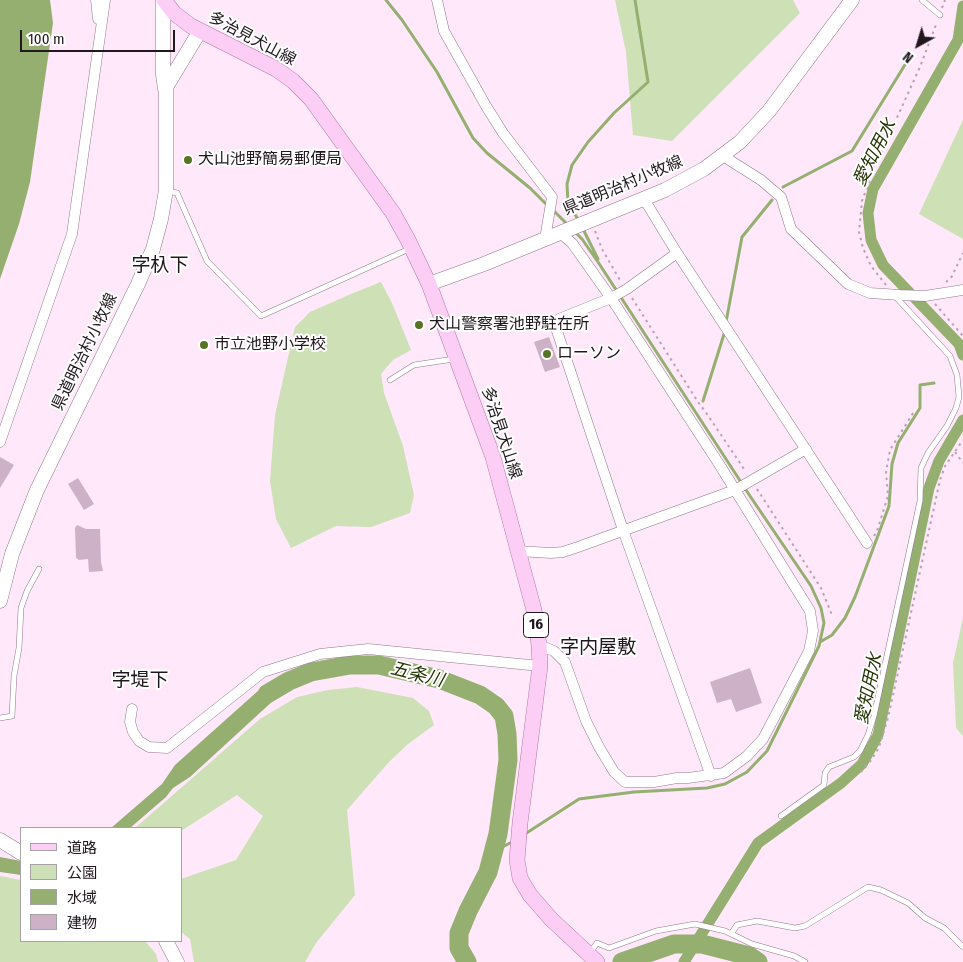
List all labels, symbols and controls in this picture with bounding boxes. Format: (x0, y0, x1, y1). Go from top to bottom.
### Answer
street label: 多治見犬山線 (205, 8, 299, 70)
scale bar (22, 20, 178, 52)
north arrow (893, 20, 943, 70)
text: 100 m (28, 30, 65, 48)
text: N (900, 48, 917, 66)
water label: 愛知用水 (849, 116, 901, 190)
place label: 犬山池野簡易郵便局 (198, 150, 342, 170)
street label: 県道明治村小牧線 (560, 152, 686, 220)
marker: 犬山池野簡易郵便局 (182, 154, 194, 166)
district label: 字杁下 (132, 255, 188, 277)
street label: 県道明治村小牧線 (48, 290, 122, 414)
place label: 犬山警察署池野駐在所 (429, 315, 589, 335)
marker: 犬山警察署池野駐在所 (413, 319, 425, 331)
place label: 市立池野小学校 (214, 335, 326, 355)
marker: 市立池野小学校 (198, 339, 210, 351)
place label: ローソン (557, 344, 621, 364)
marker: ローソン (541, 348, 553, 360)
street label: 多治見犬山線 (477, 384, 525, 482)
road number: 16 (524, 612, 548, 638)
district label: 字内屋敷 (560, 637, 636, 659)
water label: 愛知用水 (851, 652, 887, 726)
water label: 五条川 (388, 658, 446, 692)
district label: 字堤下 (112, 670, 168, 692)
legend (20, 827, 182, 942)
text: 道路 (67, 839, 97, 857)
text: 公園 (67, 864, 97, 882)
text: 水域 (67, 889, 97, 907)
text: 建物 (67, 914, 97, 932)

